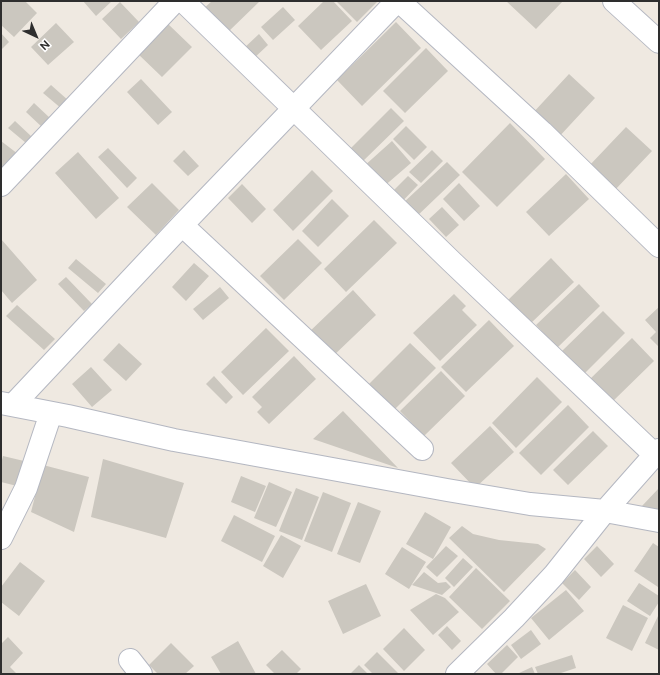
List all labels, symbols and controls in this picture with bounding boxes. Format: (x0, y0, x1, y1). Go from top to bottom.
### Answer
north arrow (16, 16, 56, 56)
text: N (37, 37, 52, 53)

